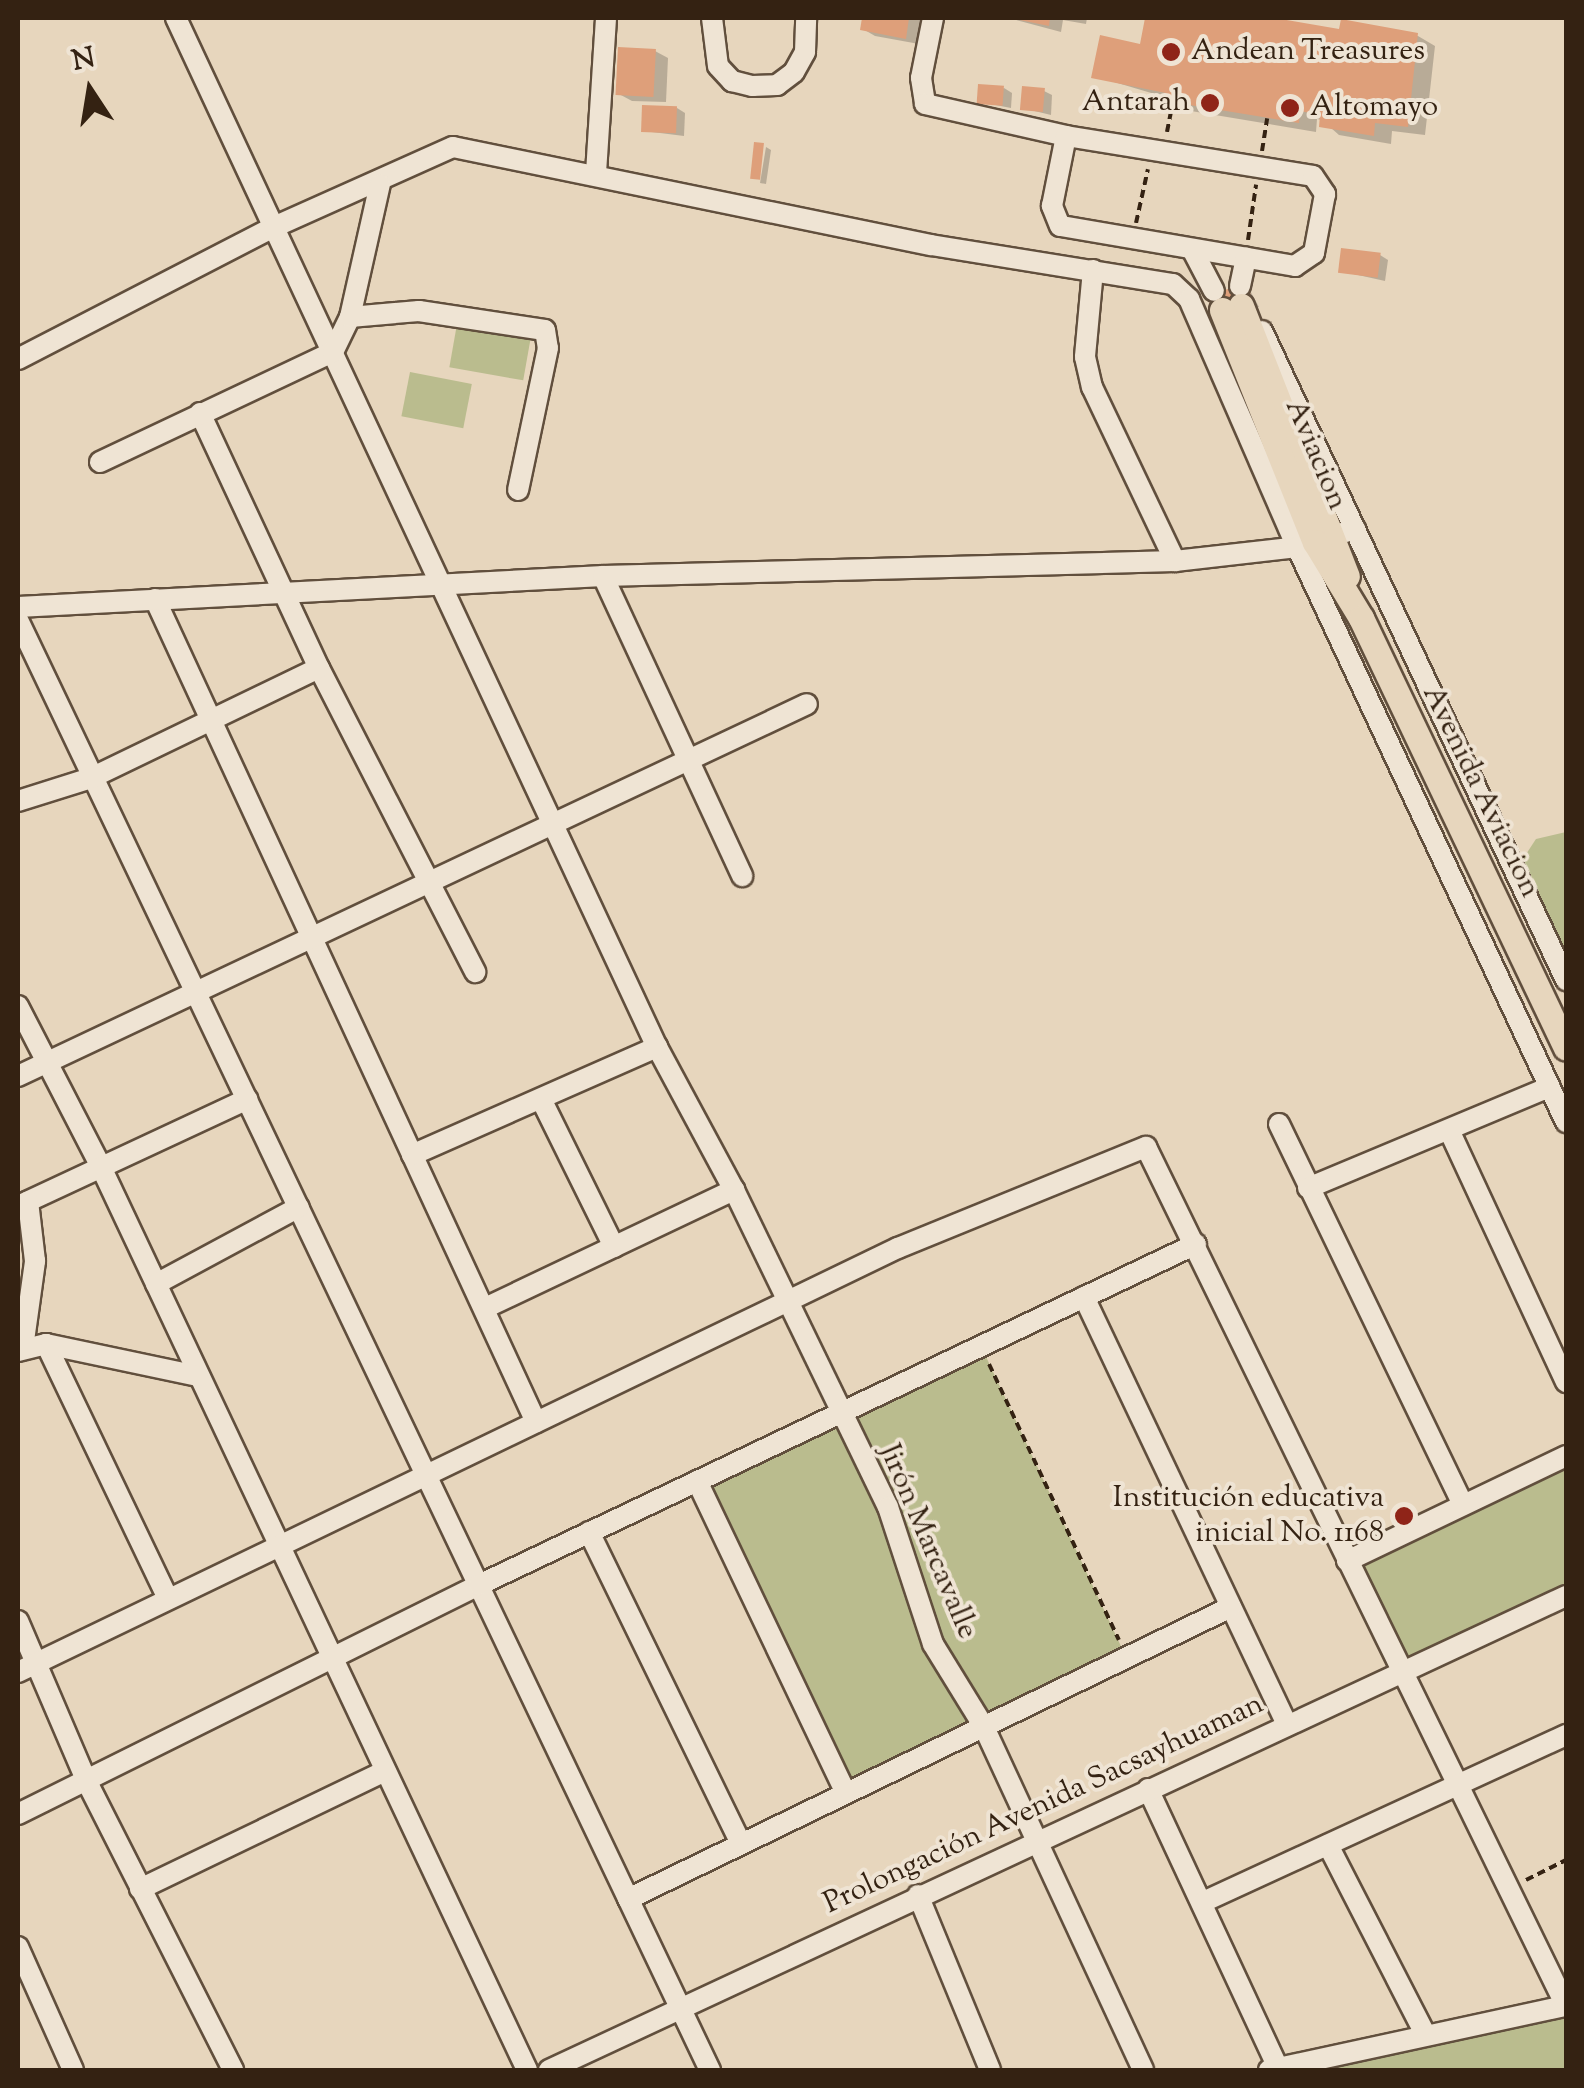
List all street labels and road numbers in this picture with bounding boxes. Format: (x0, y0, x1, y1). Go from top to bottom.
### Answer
street label: Aviacion (1276, 394, 1354, 516)
street label: Avenida Aviacion (1413, 680, 1547, 904)
street label: Jirón Marcavalle (870, 1439, 984, 1645)
street label: Prolongación Avenida Sacsayhuaman (818, 1687, 1270, 1923)

